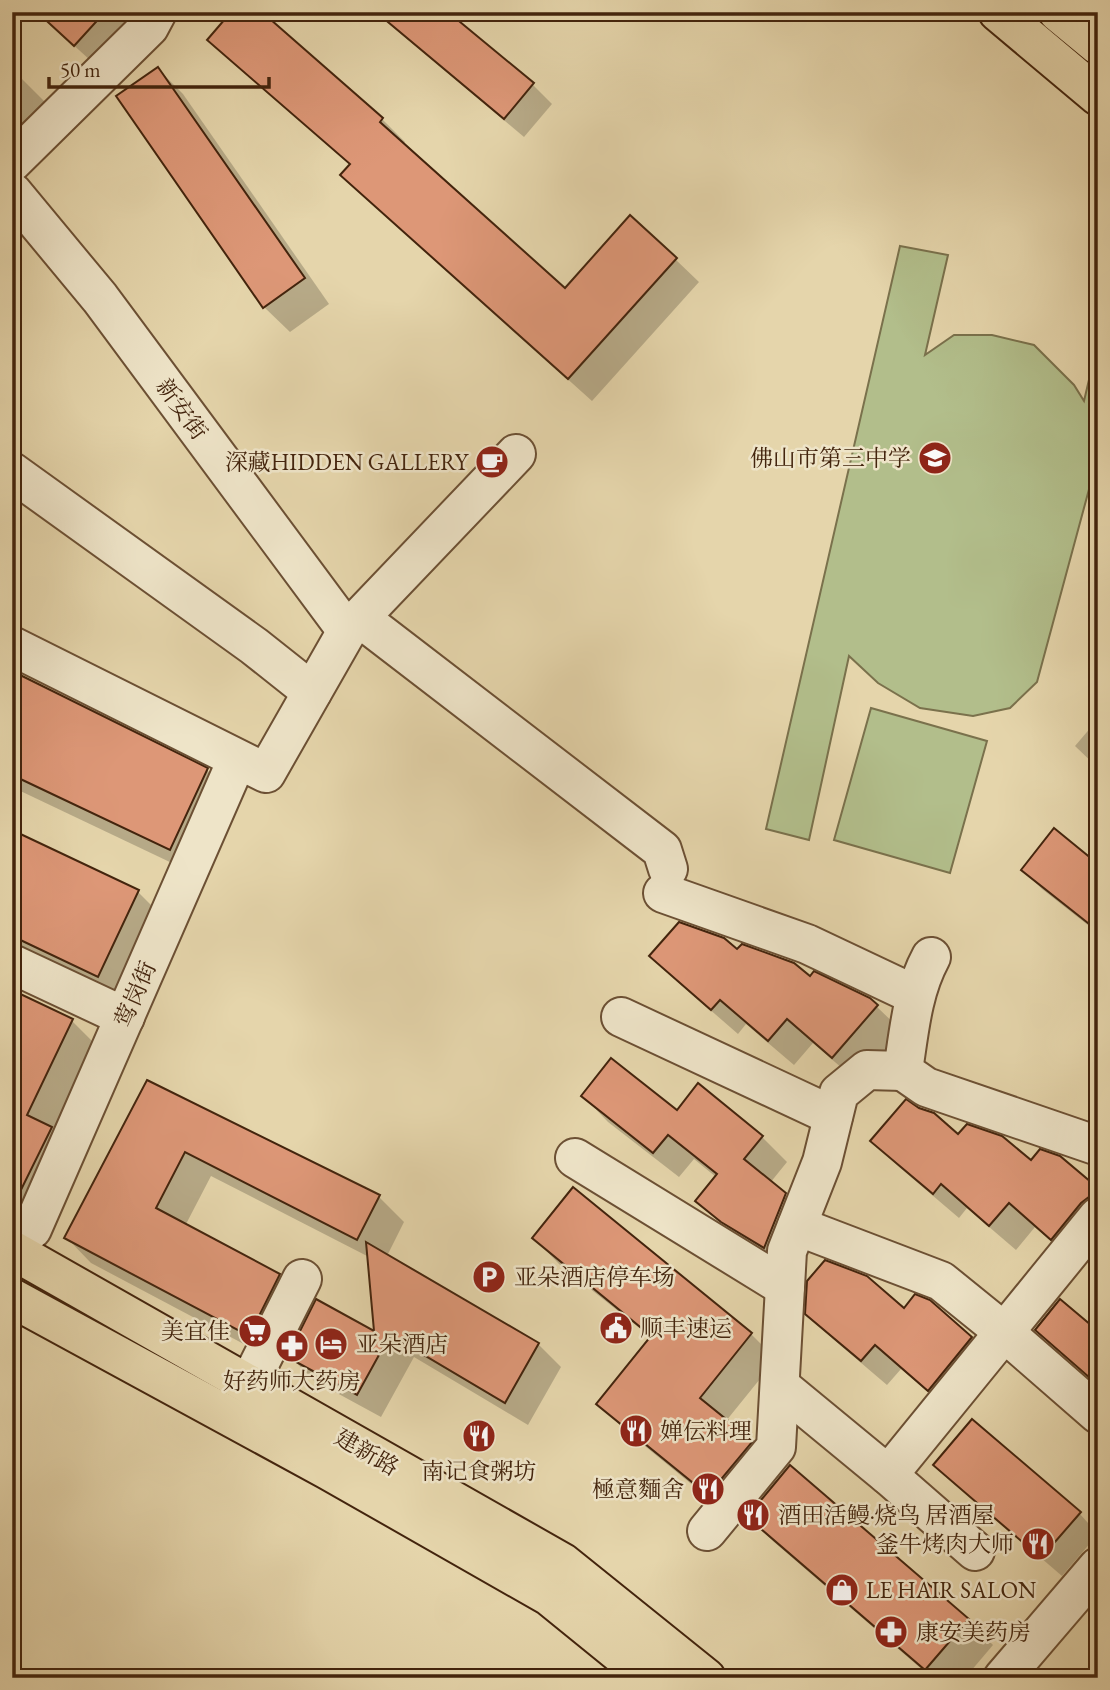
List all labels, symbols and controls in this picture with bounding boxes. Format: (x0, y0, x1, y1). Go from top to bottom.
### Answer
scale bar (49, 46, 270, 90)
text: 50 m (60, 56, 101, 83)
street label: 新安街 (150, 372, 214, 446)
school or university icon: 佛山市第三中学 (916, 439, 954, 477)
cafe icon: 深藏HIDDEN GALLERY (473, 443, 511, 481)
place label: 佛山市第三中学 (750, 443, 911, 473)
place label: 深藏HIDDEN GALLERY (225, 447, 470, 477)
street label: 莺岗街 (107, 956, 163, 1032)
parking icon: 亚朵酒店停车场 (470, 1258, 508, 1296)
place label: 亚朵酒店停车场 (514, 1262, 675, 1292)
public building icon: 顺丰速运 (597, 1309, 635, 1347)
supermarket icon: 美宜佳 (236, 1312, 274, 1350)
place label: 顺丰速运 (640, 1313, 732, 1343)
place label: 美宜佳 (161, 1316, 230, 1346)
hotel icon: 亚朵酒店 (312, 1325, 350, 1363)
pharmacy icon: 好药师大药房 (273, 1327, 311, 1365)
place label: 亚朵酒店 (356, 1329, 448, 1359)
place label: 好药师大药房 (223, 1366, 361, 1396)
restaurant icon: 婵伝料理 (617, 1412, 655, 1450)
place label: 婵伝料理 (660, 1416, 752, 1446)
restaurant icon: 南记食粥坊 (460, 1417, 498, 1455)
street label: 建新路 (330, 1422, 404, 1482)
place label: 南记食粥坊 (422, 1456, 537, 1486)
restaurant icon: 極意麵舍 (689, 1470, 727, 1508)
place label: 極意麵舍 (592, 1474, 684, 1504)
restaurant icon: 酒田活鳗·烧鸟 居酒屋 (734, 1496, 772, 1534)
place label: 酒田活鳗·烧鸟 居酒屋 (778, 1500, 994, 1530)
restaurant icon: 釜牛烤肉大师 (1019, 1525, 1057, 1563)
place label: 釜牛烤肉大师 (876, 1529, 1014, 1559)
shop icon: LE HAIR SALON (823, 1571, 861, 1609)
place label: LE HAIR SALON (866, 1575, 1036, 1605)
pharmacy icon: 康安美药房 (872, 1613, 910, 1651)
place label: 康安美药房 (916, 1617, 1031, 1647)

